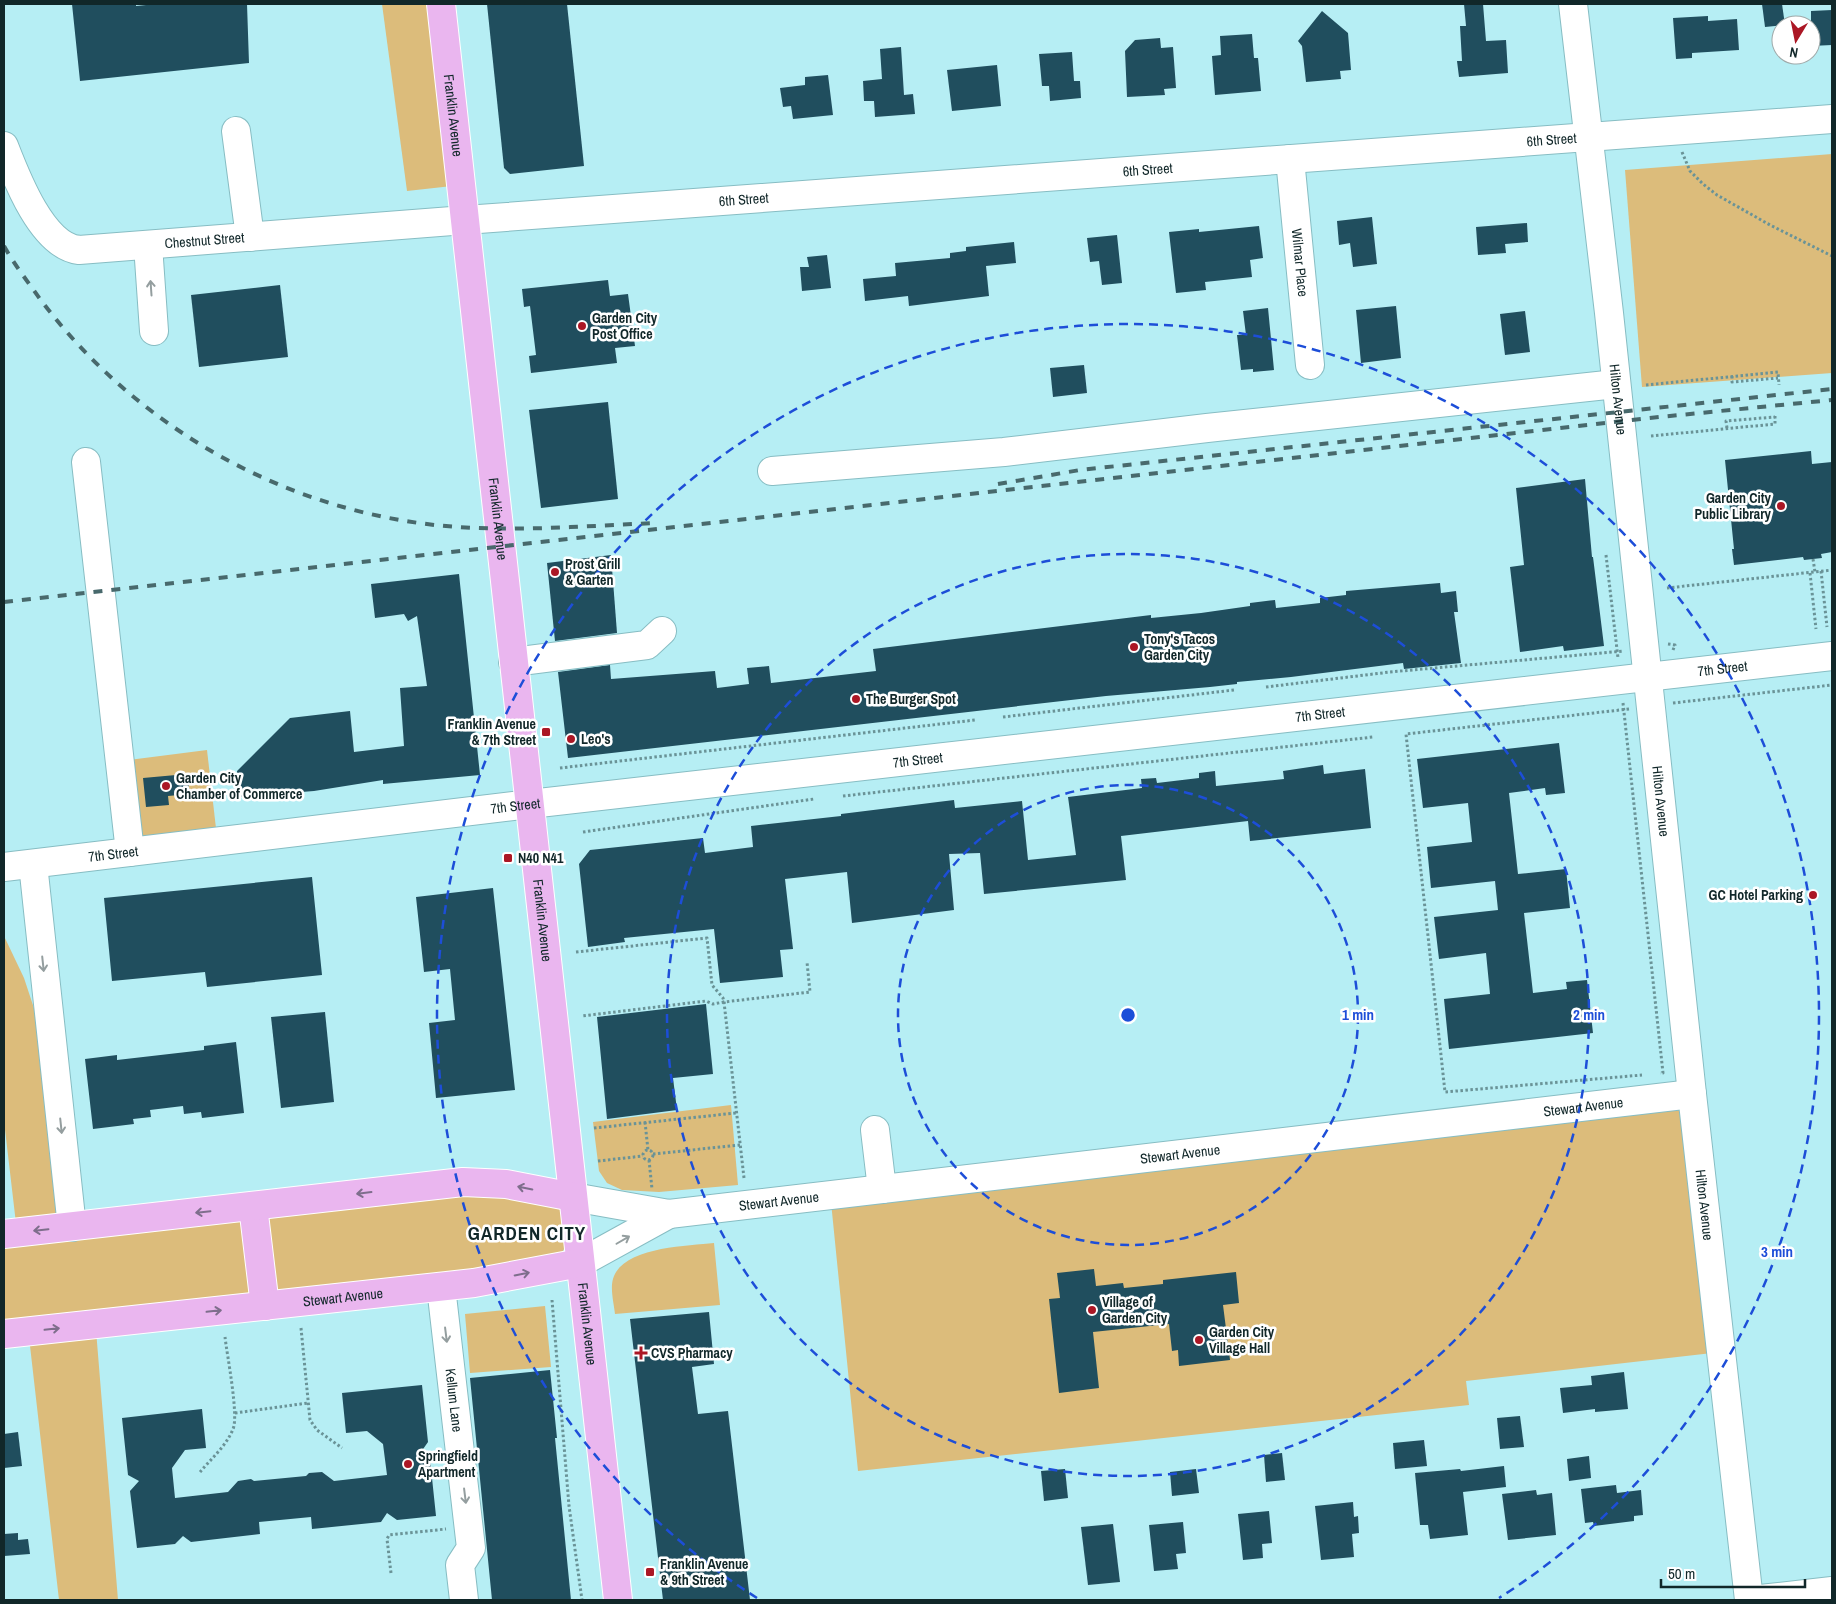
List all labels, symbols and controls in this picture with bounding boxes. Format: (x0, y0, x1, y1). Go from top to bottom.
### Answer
north arrow (1771, 15, 1821, 65)
text: N (1788, 43, 1799, 62)
street label: Franklin Avenue (440, 73, 467, 157)
street label: 6th Street (1526, 129, 1577, 151)
street label: 6th Street (1122, 159, 1173, 180)
street label: 6th Street (718, 189, 769, 210)
street label: Chestnut Street (164, 228, 245, 252)
street label: Wilmar Place (1288, 228, 1312, 297)
one-way arrow (146, 280, 155, 296)
place label: Garden City Post Office (592, 309, 658, 343)
marker: Garden City Post Office (576, 320, 588, 332)
street label: Hilton Avenue (1605, 363, 1631, 436)
street label: Franklin Avenue (485, 477, 512, 561)
place label: Garden City Public Library (1694, 489, 1772, 523)
marker: Garden City Public Library (1775, 500, 1787, 512)
place label: Prost Grill & Garten (565, 555, 621, 589)
marker: Prost Grill & Garten (549, 566, 561, 578)
place label: Tony's Tacos Garden City (1144, 630, 1215, 664)
marker: Tony's Tacos Garden City (1128, 641, 1140, 653)
street label: 7th Street (1697, 657, 1748, 680)
place label: The Burger Spot (866, 690, 956, 708)
marker: The Burger Spot (850, 693, 862, 705)
street label: 7th Street (1294, 702, 1346, 726)
place label: Franklin Avenue & 7th Street (448, 715, 536, 749)
marker: Franklin Avenue & 7th Street (540, 726, 552, 738)
place label: Leo's (581, 730, 611, 748)
marker: Leo's (565, 733, 577, 745)
street label: 7th Street (892, 748, 944, 772)
street label: Hilton Avenue (1648, 765, 1674, 838)
place label: Garden City Chamber of Commerce (176, 769, 302, 803)
marker: Garden City Chamber of Commerce (160, 780, 172, 792)
street label: 7th Street (490, 794, 541, 818)
street label: 7th Street (87, 842, 139, 866)
place label: N40 N41 (518, 849, 564, 867)
marker: N40 N41 (502, 852, 514, 864)
street label: Franklin Avenue (529, 878, 556, 963)
place label: GC Hotel Parking (1709, 886, 1803, 904)
marker: GC Hotel Parking (1807, 889, 1819, 901)
one-way arrow (38, 956, 48, 972)
text: 1 min (1342, 1004, 1374, 1025)
text: 2 min (1573, 1004, 1605, 1025)
centre of rings (1119, 1006, 1137, 1024)
street label: Stewart Avenue (1542, 1093, 1624, 1120)
one-way arrow (56, 1118, 66, 1134)
street label: Stewart Avenue (1139, 1140, 1221, 1168)
street label: Hilton Avenue (1692, 1168, 1717, 1241)
one-way arrow (518, 1183, 534, 1192)
one-way arrow (356, 1188, 372, 1198)
street label: Stewart Avenue (738, 1188, 820, 1215)
one-way arrow (195, 1207, 211, 1217)
district label: GARDEN CITY (468, 1220, 586, 1246)
one-way arrow (33, 1225, 49, 1235)
one-way arrow (615, 1234, 630, 1244)
text: 3 min (1761, 1241, 1793, 1262)
one-way arrow (514, 1269, 530, 1279)
street label: Franklin Avenue (574, 1282, 601, 1366)
street label: Stewart Avenue (302, 1284, 384, 1310)
place label: Village of Garden City (1102, 1293, 1168, 1327)
marker: Village of Garden City (1086, 1304, 1098, 1316)
one-way arrow (205, 1306, 221, 1316)
place label: Garden City Village Hall (1209, 1323, 1275, 1357)
one-way arrow (44, 1324, 60, 1334)
one-way arrow (441, 1327, 451, 1343)
marker: Garden City Village Hall (1193, 1334, 1205, 1346)
place label: CVS Pharmacy (651, 1344, 733, 1362)
marker: CVS Pharmacy (635, 1347, 647, 1359)
street label: Kellum Lane (441, 1367, 467, 1433)
place label: Springfield Apartment (418, 1447, 478, 1481)
marker: Springfield Apartment (402, 1458, 414, 1470)
one-way arrow (460, 1488, 470, 1504)
place label: Franklin Avenue & 9th Street (660, 1555, 748, 1589)
scale bar (1661, 1556, 1805, 1588)
text: 50 m (1668, 1563, 1695, 1584)
marker: Franklin Avenue & 9th Street (644, 1566, 656, 1578)

